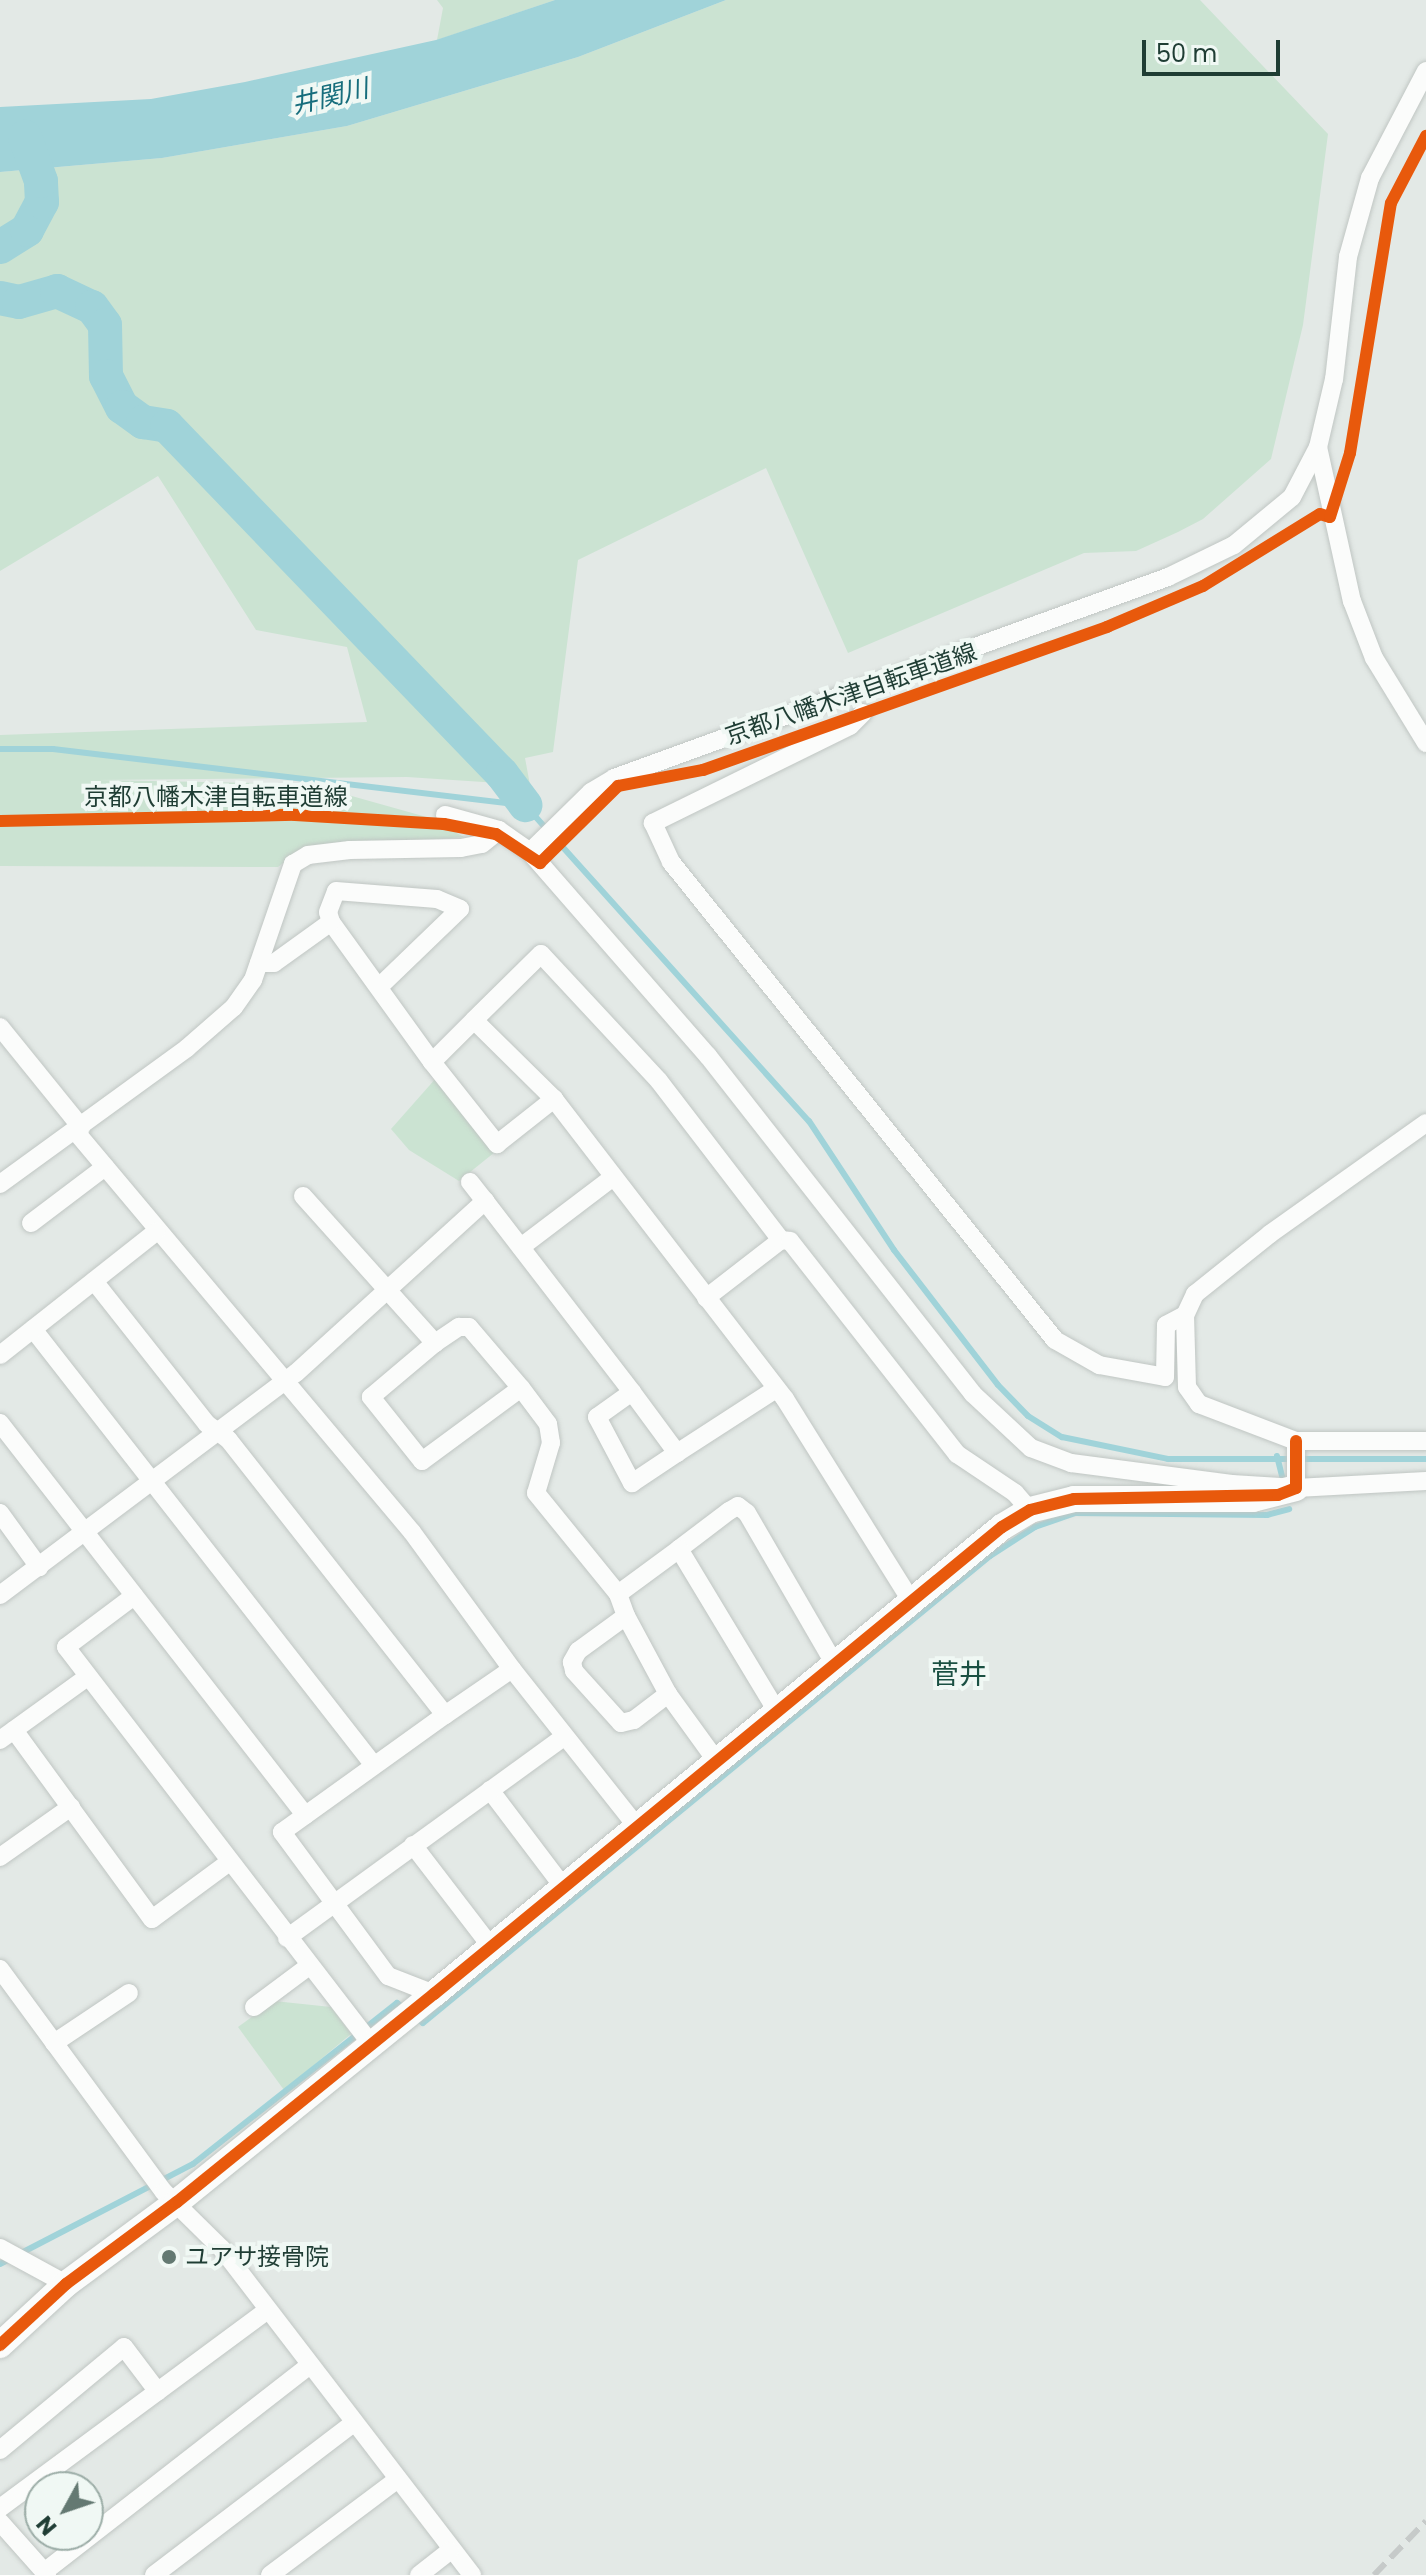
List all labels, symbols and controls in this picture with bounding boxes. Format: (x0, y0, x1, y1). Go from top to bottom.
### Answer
scale bar (1146, 24, 1284, 74)
text: 50 m (1156, 37, 1217, 70)
water label: 井関川 (288, 73, 372, 121)
street label: 京都八幡木津自転車道線 (722, 637, 980, 751)
street label: 京都八幡木津自転車道線 (84, 783, 348, 811)
district label: 菅井 (931, 1658, 987, 1692)
place label: ユアサ接骨院 (185, 2243, 329, 2271)
marker: ユアサ接骨院 (160, 2248, 178, 2266)
north arrow (24, 2471, 104, 2551)
text: N (30, 2509, 64, 2542)

